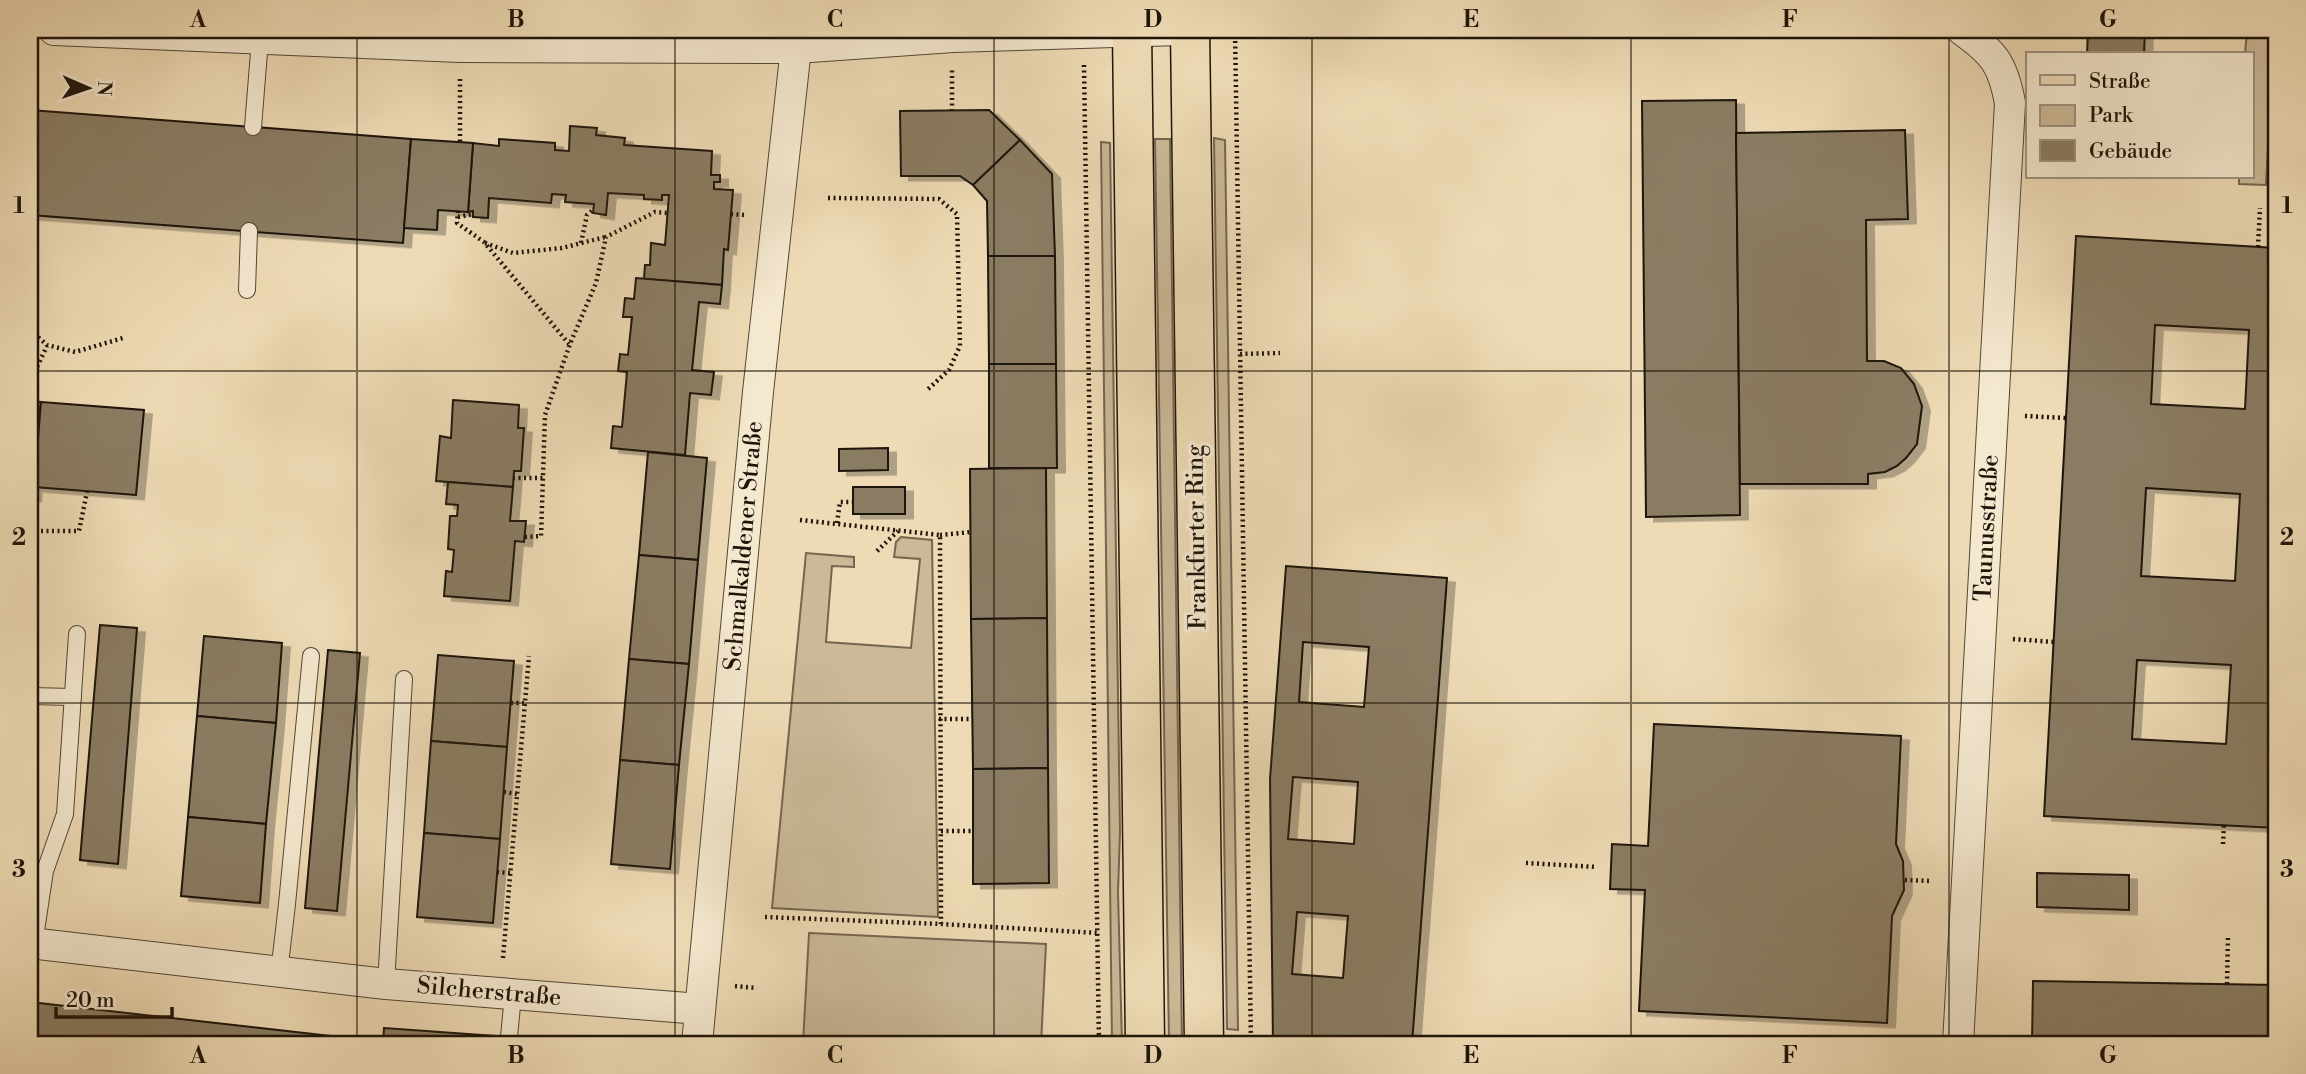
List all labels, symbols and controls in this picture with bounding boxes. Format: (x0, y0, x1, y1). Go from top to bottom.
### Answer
text: A (189, 6, 207, 34)
text: B (507, 6, 525, 34)
text: C (827, 6, 843, 34)
text: D (1144, 6, 1162, 34)
text: E (1463, 6, 1479, 34)
text: F (1782, 6, 1798, 34)
text: G (2099, 6, 2117, 34)
north arrow (52, 52, 122, 122)
legend (2026, 52, 2254, 178)
text: Straße (2089, 69, 2151, 95)
text: N (92, 81, 116, 96)
text: Park (2089, 103, 2134, 129)
text: Gebäude (2089, 139, 2172, 165)
text: 1 (13, 192, 25, 220)
text: 1 (2281, 192, 2293, 220)
street label: Schmalkaldener Straße (718, 420, 770, 672)
street label: Frankfurter Ring (1180, 444, 1214, 630)
street label: Taunusstraße (1968, 454, 2006, 602)
text: 2 (12, 524, 26, 552)
text: 2 (2280, 524, 2294, 552)
text: 3 (12, 856, 26, 884)
text: 3 (2280, 856, 2294, 884)
street label: Silcherstraße (416, 971, 562, 1013)
scale bar (56, 976, 172, 1020)
text: 20 m (66, 988, 115, 1014)
text: A (189, 1042, 207, 1070)
text: B (507, 1042, 525, 1070)
text: C (827, 1042, 843, 1070)
text: D (1144, 1042, 1162, 1070)
text: E (1463, 1042, 1479, 1070)
text: F (1782, 1042, 1798, 1070)
text: G (2099, 1042, 2117, 1070)

